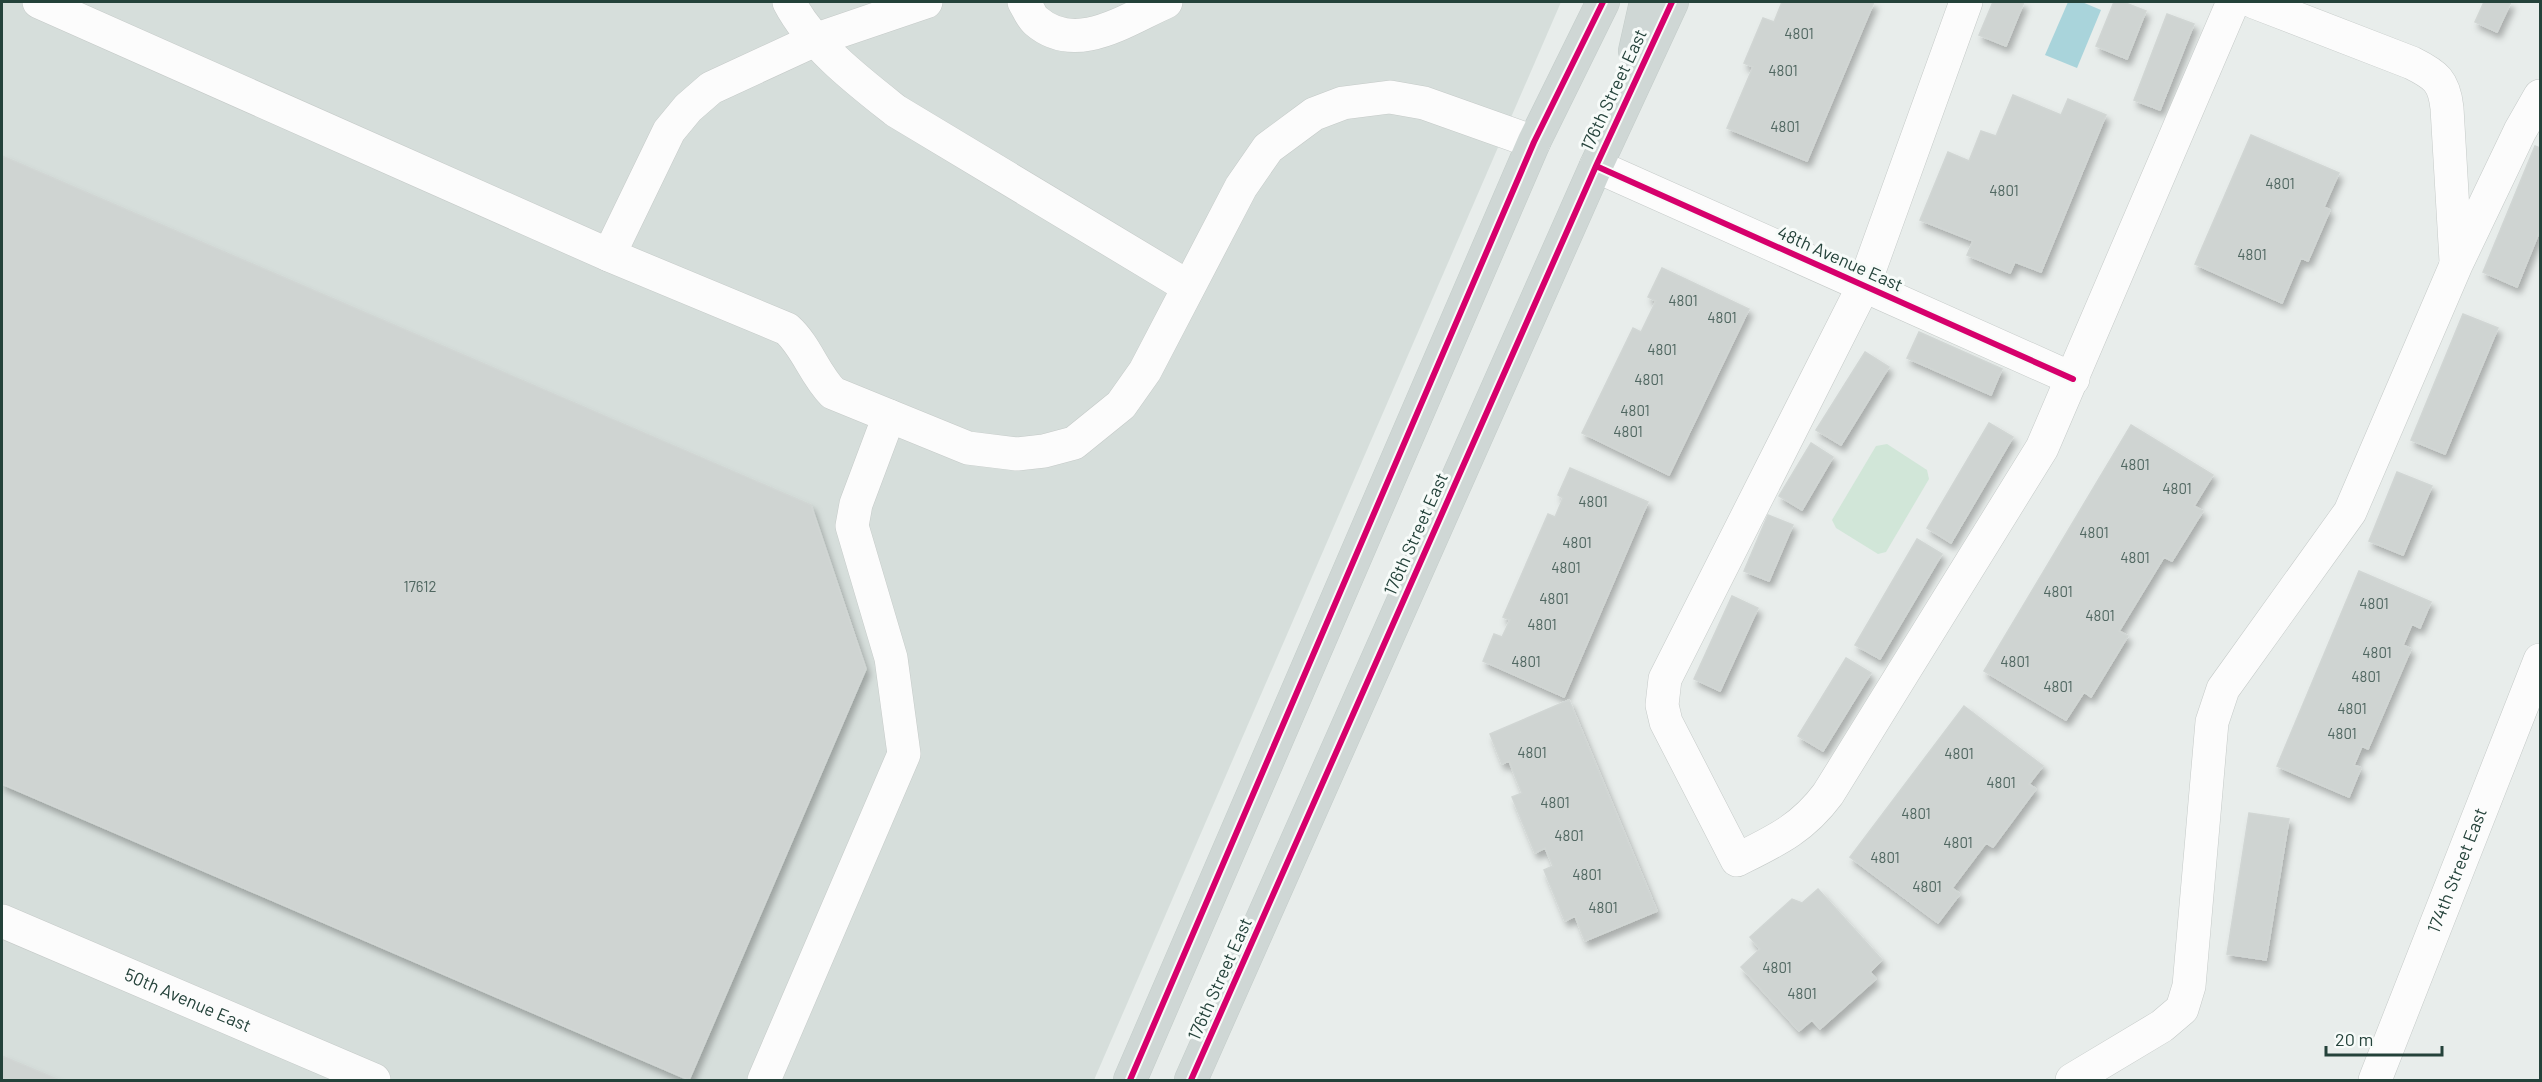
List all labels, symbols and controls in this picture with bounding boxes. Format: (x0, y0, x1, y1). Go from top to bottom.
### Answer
house number: 4801 (1784, 24, 1814, 42)
street label: 176th Street East (1575, 25, 1651, 154)
house number: 4801 (1768, 61, 1798, 79)
house number: 4801 (1770, 117, 1800, 135)
house number: 4801 (2265, 174, 2295, 192)
house number: 4801 (1989, 181, 2019, 199)
street label: 48th Avenue East (1774, 221, 1907, 296)
house number: 4801 (2237, 245, 2267, 263)
house number: 4801 (1668, 291, 1698, 309)
house number: 4801 (1707, 308, 1737, 326)
house number: 4801 (1647, 340, 1677, 358)
house number: 4801 (1634, 370, 1664, 388)
house number: 4801 (1620, 401, 1650, 419)
house number: 4801 (1613, 422, 1643, 440)
house number: 4801 (2120, 455, 2150, 473)
street label: 176th Street East (1378, 469, 1452, 598)
house number: 4801 (2162, 479, 2192, 497)
house number: 4801 (1578, 492, 1608, 510)
house number: 4801 (2079, 523, 2109, 541)
house number: 4801 (1562, 533, 1592, 551)
house number: 4801 (2120, 548, 2150, 566)
house number: 4801 (1551, 558, 1581, 576)
house number: 17612 (403, 577, 437, 595)
house number: 4801 (2043, 582, 2073, 600)
house number: 4801 (1539, 589, 1569, 607)
house number: 4801 (2359, 594, 2389, 612)
house number: 4801 (2085, 606, 2115, 624)
house number: 4801 (1527, 615, 1557, 633)
house number: 4801 (2362, 643, 2392, 661)
house number: 4801 (1511, 652, 1541, 670)
house number: 4801 (2000, 652, 2030, 670)
house number: 4801 (2351, 667, 2381, 685)
house number: 4801 (2043, 677, 2073, 695)
house number: 4801 (2337, 699, 2367, 717)
house number: 4801 (2327, 724, 2357, 742)
house number: 4801 (1517, 743, 1547, 761)
house number: 4801 (1944, 744, 1974, 762)
house number: 4801 (1986, 773, 2016, 791)
house number: 4801 (1540, 793, 1570, 811)
house number: 4801 (1901, 804, 1931, 822)
street label: 174th Street East (2422, 804, 2491, 936)
house number: 4801 (1554, 826, 1584, 844)
house number: 4801 (1943, 833, 1973, 851)
house number: 4801 (1870, 848, 1900, 866)
house number: 4801 (1572, 865, 1602, 883)
house number: 4801 (1912, 877, 1942, 895)
house number: 4801 (1588, 898, 1618, 916)
street label: 176th Street East (1182, 914, 1256, 1043)
house number: 4801 (1762, 958, 1792, 976)
street label: 50th Avenue East (122, 963, 255, 1036)
house number: 4801 (1787, 984, 1817, 1002)
scale bar (2326, 1019, 2442, 1057)
text: 20 m (2335, 1028, 2373, 1050)

